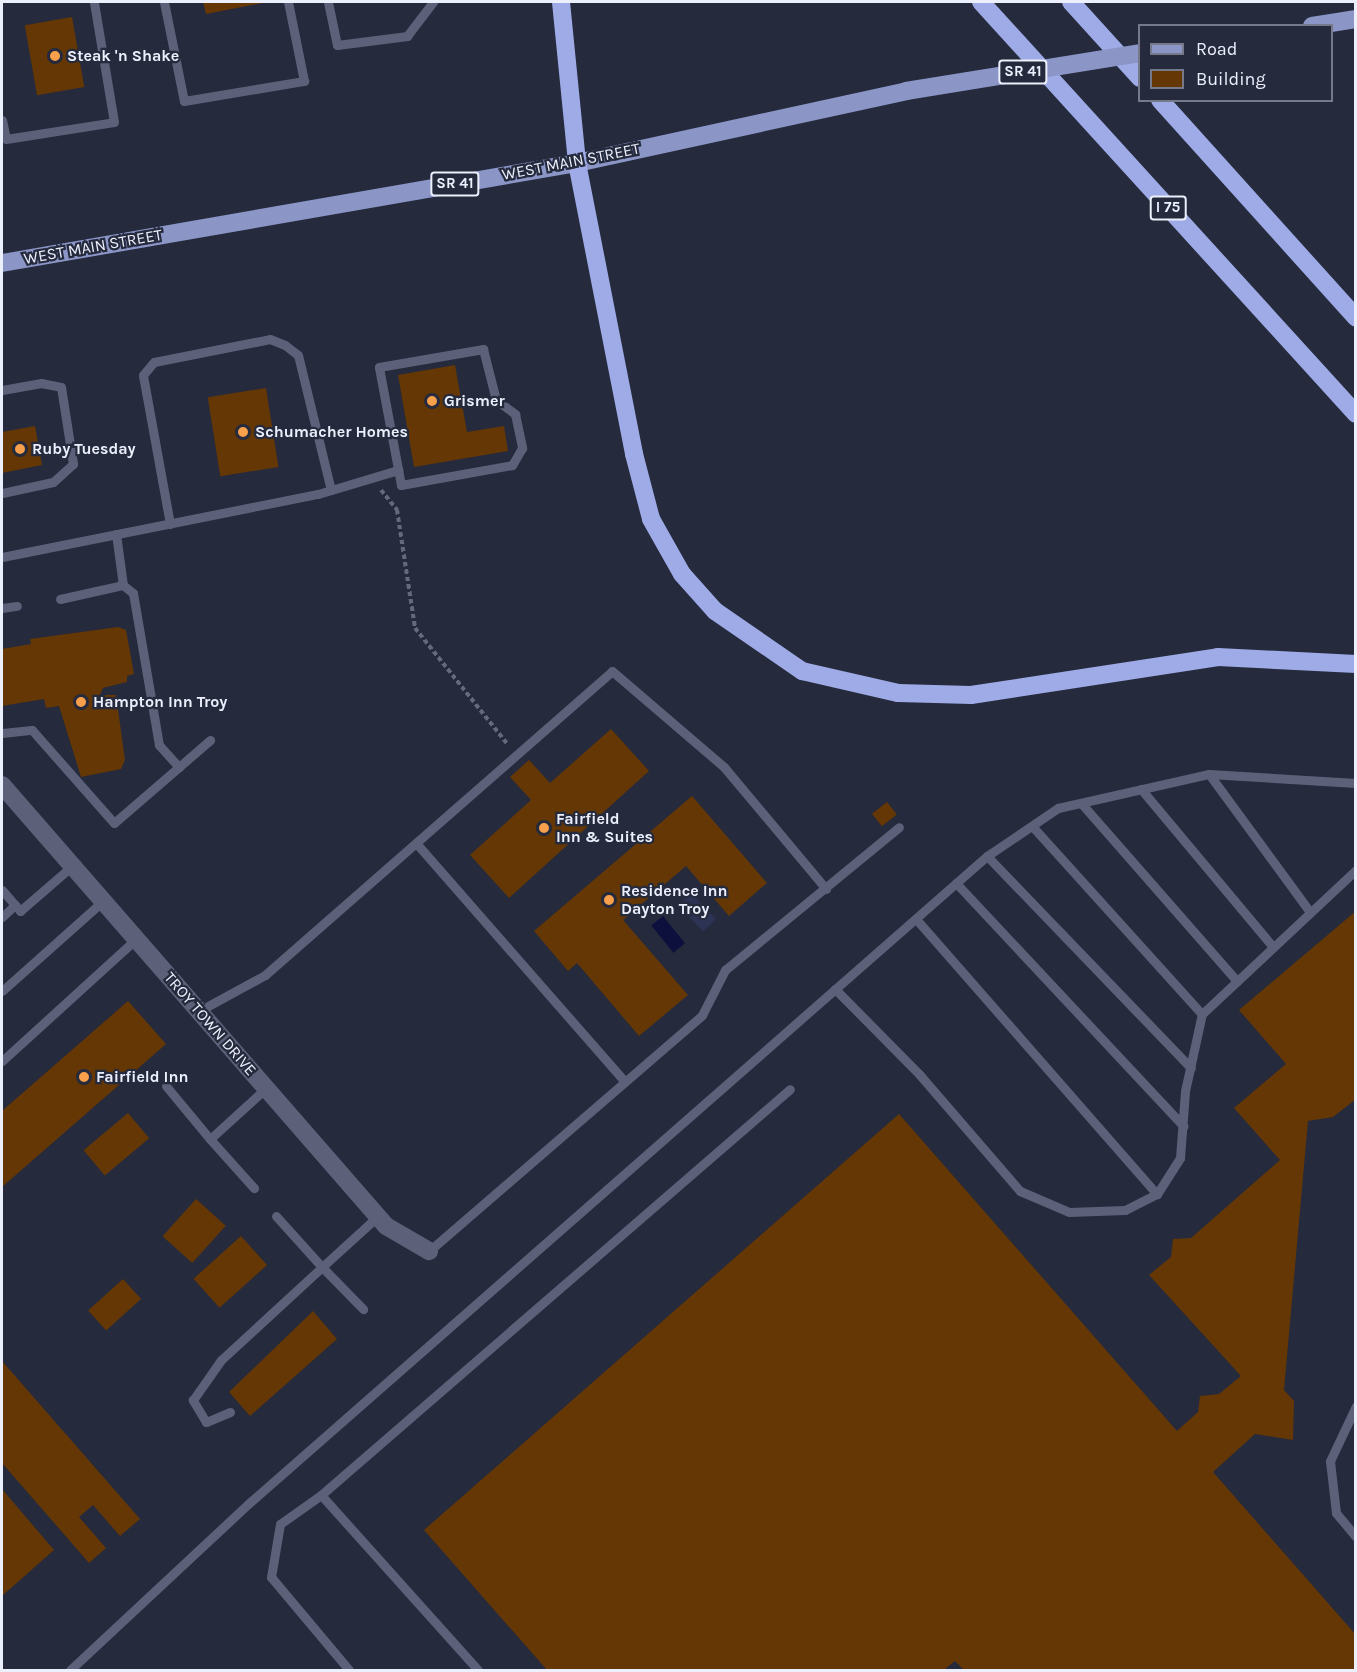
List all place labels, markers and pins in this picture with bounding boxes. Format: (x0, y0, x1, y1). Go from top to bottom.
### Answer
place label: Steak 'n Shake (67, 46, 179, 66)
marker: Steak 'n Shake (48, 49, 62, 63)
place label: Grismer (444, 391, 505, 411)
marker: Grismer (425, 394, 439, 408)
place label: Schumacher Homes (255, 422, 408, 442)
marker: Schumacher Homes (236, 425, 250, 439)
place label: Ruby Tuesday (32, 439, 136, 459)
marker: Ruby Tuesday (13, 442, 27, 456)
place label: Hampton Inn Troy (93, 692, 227, 712)
marker: Hampton Inn Troy (74, 695, 88, 709)
place label: Fairfield Inn & Suites (556, 809, 653, 847)
marker: Fairfield Inn & Suites (537, 821, 551, 835)
place label: Residence Inn Dayton Troy (621, 881, 728, 919)
marker: Residence Inn Dayton Troy (602, 893, 616, 907)
place label: Fairfield Inn (96, 1067, 188, 1087)
marker: Fairfield Inn (77, 1070, 91, 1084)

